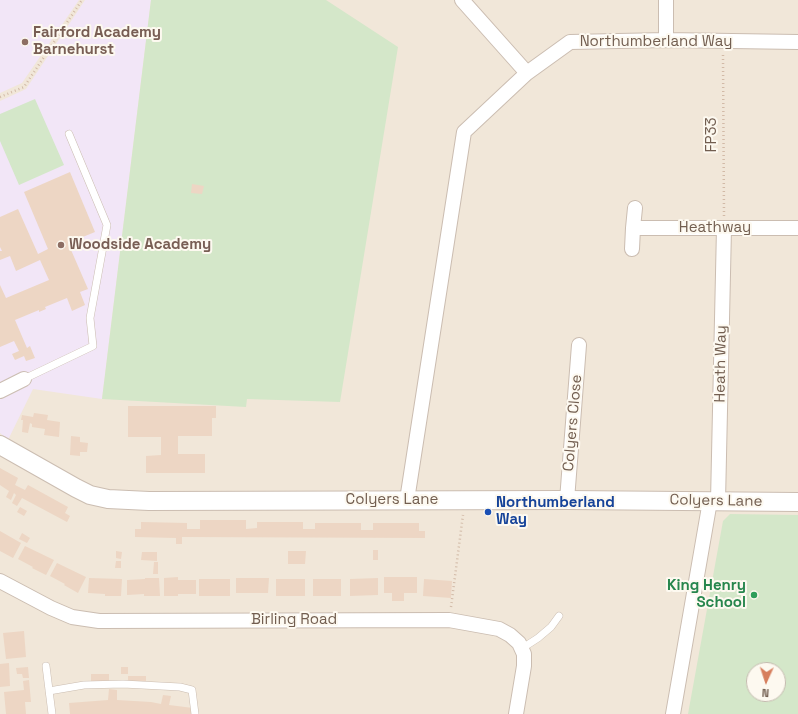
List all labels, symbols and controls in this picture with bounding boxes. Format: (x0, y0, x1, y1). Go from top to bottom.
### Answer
place label: Fairford Academy Barnehurst (33, 24, 161, 59)
street label: Northumberland Way (580, 33, 732, 51)
marker: Fairford Academy Barnehurst (20, 37, 30, 47)
street label: FP33 (703, 117, 721, 153)
street label: Heathway (679, 219, 751, 237)
place label: Woodside Academy (69, 236, 211, 254)
marker: Woodside Academy (56, 240, 66, 250)
street label: Heath Way (711, 325, 731, 403)
street label: Colyers Close (560, 374, 586, 472)
street label: Colyers Lane (346, 491, 438, 509)
street label: Colyers Lane (669, 491, 763, 511)
place label: Northumberland Way (496, 494, 615, 529)
marker: Northumberland Way (483, 507, 493, 517)
place label: King Henry School (667, 577, 746, 612)
marker: King Henry School (749, 590, 759, 600)
street label: Birling Road (251, 611, 337, 629)
north arrow (746, 662, 786, 702)
text: N (761, 686, 769, 700)

